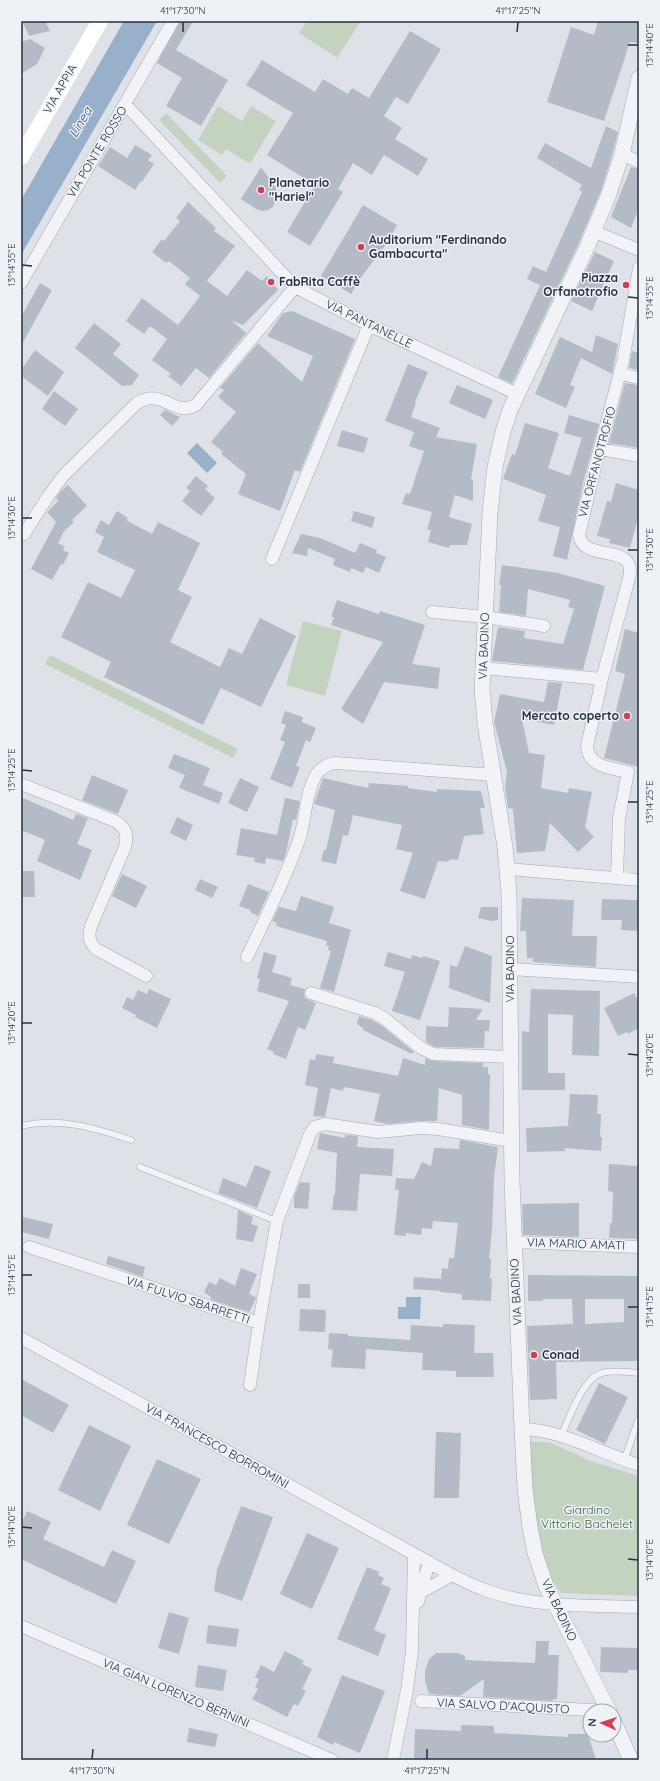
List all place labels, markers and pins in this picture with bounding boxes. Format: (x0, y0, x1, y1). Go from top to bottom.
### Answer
place label: Planetario "Hariel" (269, 175, 330, 204)
marker: Planetario "Hariel" (256, 185, 266, 195)
place label: Auditorium "Ferdinando Gambacurta" (369, 232, 507, 261)
marker: Auditorium "Ferdinando Gambacurta" (356, 242, 366, 252)
place label: Piazza Orfanotrofio (543, 270, 619, 299)
place label: FabRita Caffè (279, 274, 360, 289)
marker: FabRita Caffè (266, 277, 276, 287)
marker: Piazza Orfanotrofio (621, 280, 631, 290)
place label: Mercato coperto (522, 708, 620, 723)
marker: Mercato coperto (622, 711, 632, 721)
place label: Conad (542, 1347, 579, 1362)
marker: Conad (529, 1350, 539, 1360)

